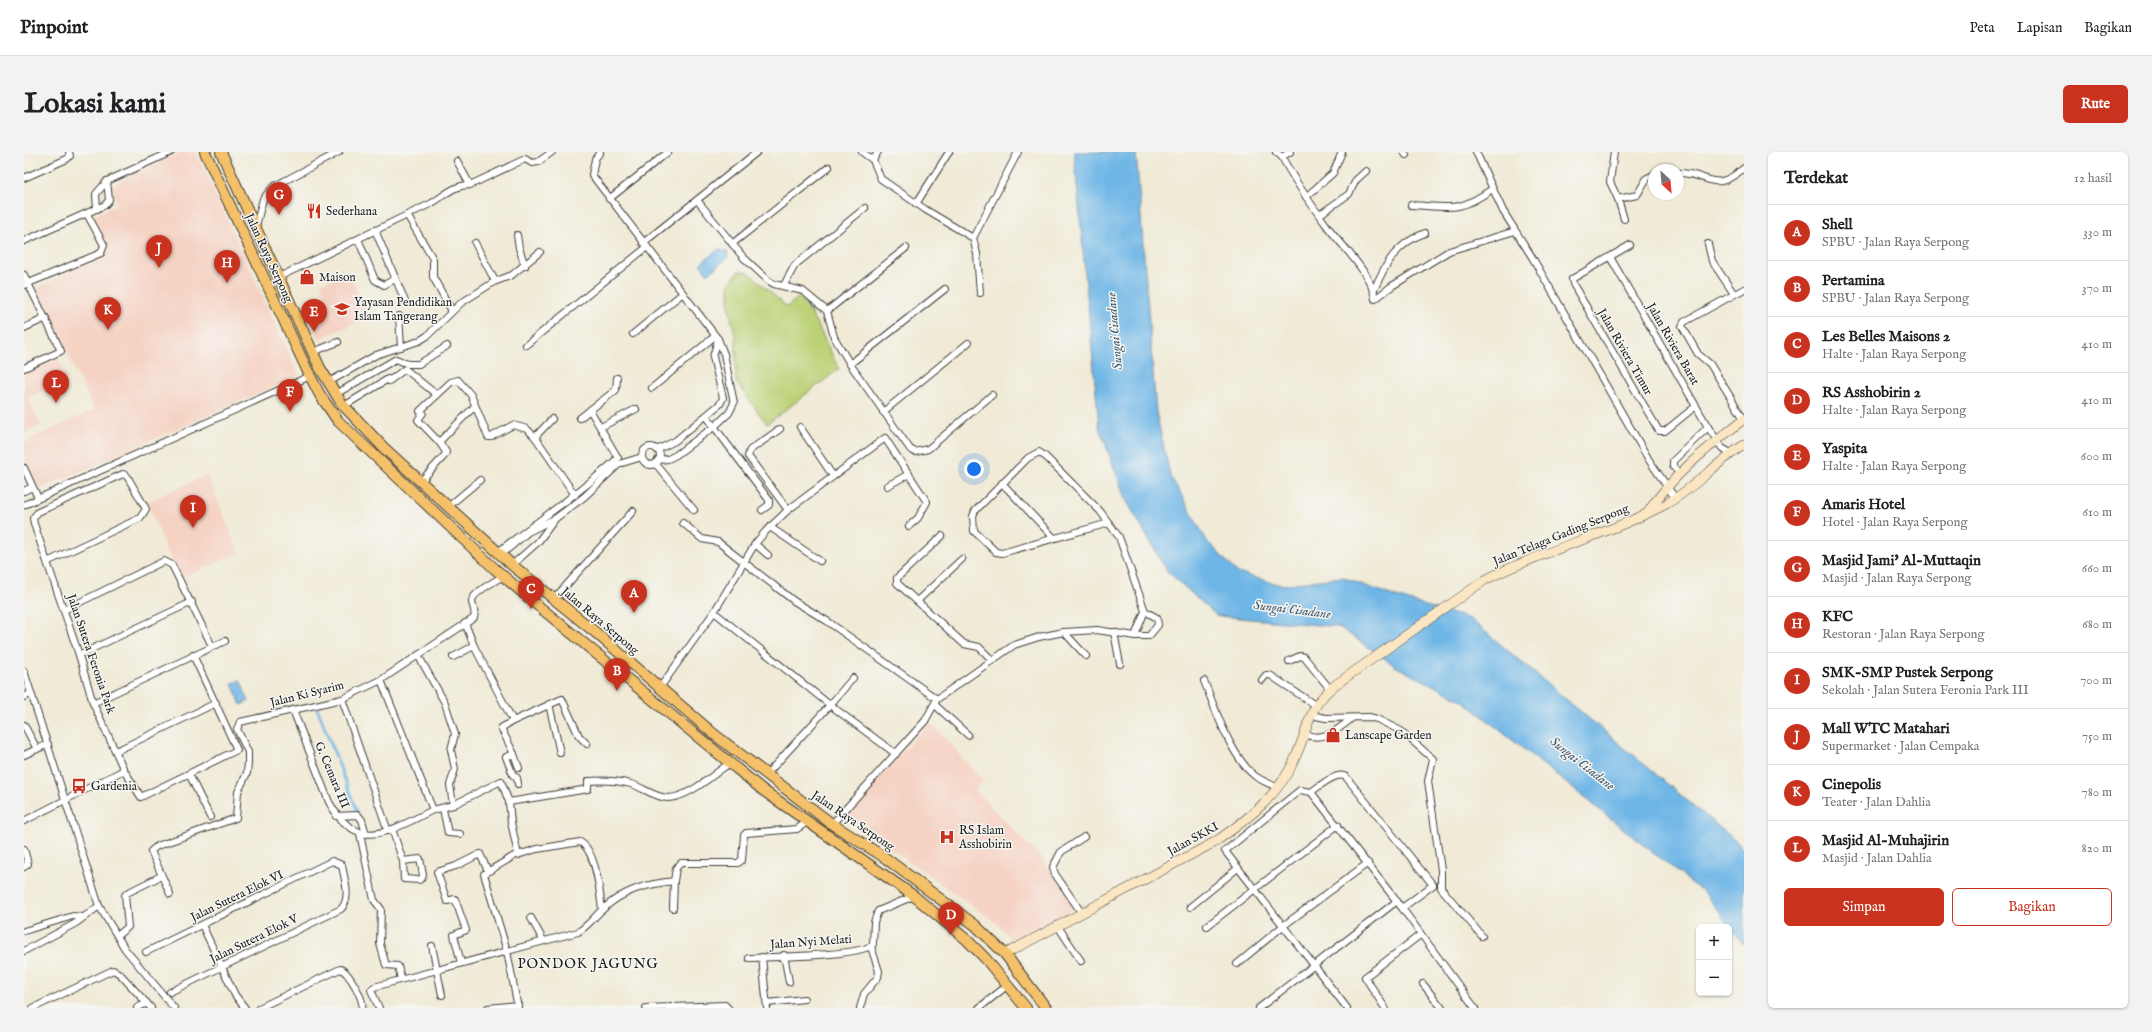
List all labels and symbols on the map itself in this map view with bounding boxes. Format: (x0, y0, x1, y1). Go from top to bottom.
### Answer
north arrow (1648, 164, 1684, 200)
pin: G (266, 182, 292, 215)
restaurant icon: Sederhana (305, 202, 323, 220)
place label: Sederhana (326, 204, 378, 219)
street label: Jalan Raya Serpong (240, 209, 296, 306)
pin: J (146, 235, 172, 268)
pin: H (214, 250, 240, 283)
shop icon: Maison (298, 268, 316, 286)
place label: Maison (319, 270, 356, 285)
water label: Sungai Cisadane (1103, 291, 1128, 371)
place label: Yayasan Pendidikan Islam Tangerang (354, 295, 453, 324)
pin: K (95, 297, 121, 330)
street label: Jalan Riviera Barat (1642, 298, 1703, 388)
pin: E (301, 299, 327, 332)
school or university icon: Yayasan Pendidikan Islam Tangerang (333, 300, 351, 318)
street label: Jalan Riviera Timur (1592, 304, 1656, 399)
pin: L (43, 370, 69, 403)
pin: F (277, 379, 303, 412)
your location (964, 459, 984, 479)
pin: I (180, 495, 206, 528)
street label: Jalan Telaga Gading Serpong (1489, 501, 1632, 571)
pin: C (518, 576, 544, 609)
pin: A (621, 580, 647, 613)
street label: Jalan Raya Serpong (556, 583, 642, 659)
street label: Jalan Sutera Feronia Park (62, 590, 119, 717)
water label: Sungai Cisadane (1252, 597, 1332, 624)
pin: B (604, 658, 630, 691)
street label: Jalan Ki Syarim (267, 678, 346, 712)
shop icon: Lanscape Garden (1324, 726, 1342, 744)
place label: Lanscape Garden (1345, 728, 1432, 744)
water label: Sungai Cisadane (1545, 733, 1618, 796)
street label: G. Cemara III (311, 739, 353, 811)
bus stop icon: Gardenia (70, 777, 88, 795)
place label: Gardenia (91, 779, 138, 794)
street label: Jalan Raya Serpong (806, 787, 898, 855)
street label: Jalan SKKI (1163, 819, 1222, 861)
place label: RS Islam Asshobirin (958, 823, 1013, 852)
hospital icon: RS Islam Asshobirin (938, 828, 956, 846)
street label: Jalan Sutera Elok VI (186, 867, 286, 927)
pin: D (938, 902, 964, 935)
street label: Jalan Sutera Elok V (206, 911, 302, 969)
street label: Jalan Nyi Melati (768, 932, 852, 953)
district label: PONDOK JAGUNG (517, 955, 659, 973)

